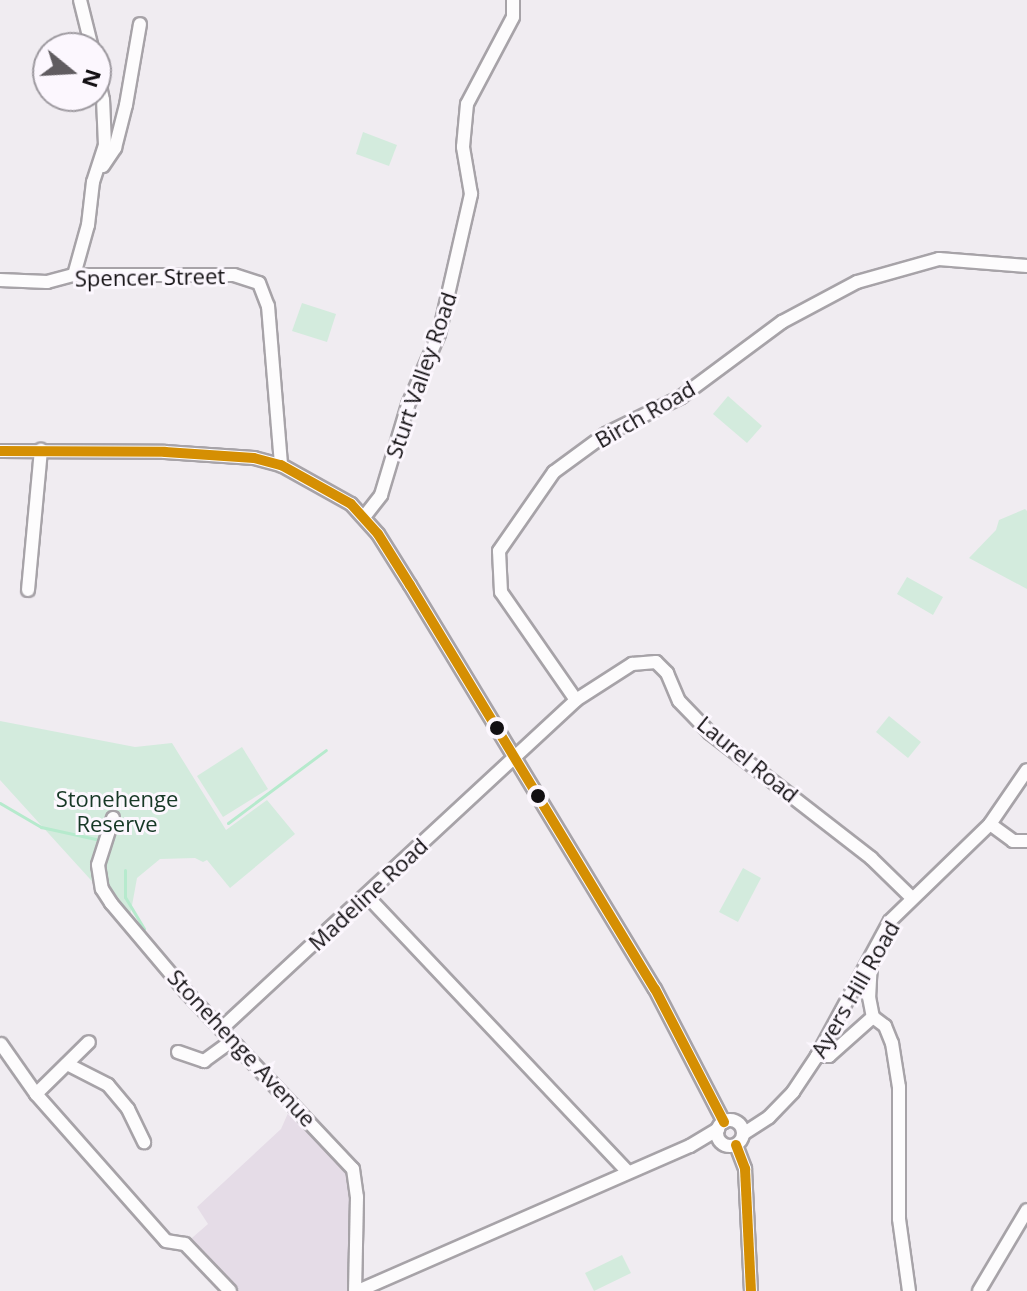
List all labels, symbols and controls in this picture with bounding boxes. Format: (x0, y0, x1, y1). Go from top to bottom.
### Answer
north arrow (32, 32, 112, 112)
text: N (76, 66, 110, 92)
street label: Spencer Street (75, 262, 225, 292)
street label: Sturt Valley Road (380, 288, 462, 462)
street label: Birch Road (590, 375, 700, 453)
street label: Laurel Road (692, 710, 804, 808)
unlabelled marker (489, 720, 505, 736)
park label: Stonehenge Reserve (56, 785, 178, 836)
unlabelled marker (530, 788, 546, 804)
street label: Madeline Road (303, 832, 433, 956)
street label: Ayers Hill Road (805, 916, 905, 1062)
street label: Stonehenge Avenue (162, 964, 322, 1132)

